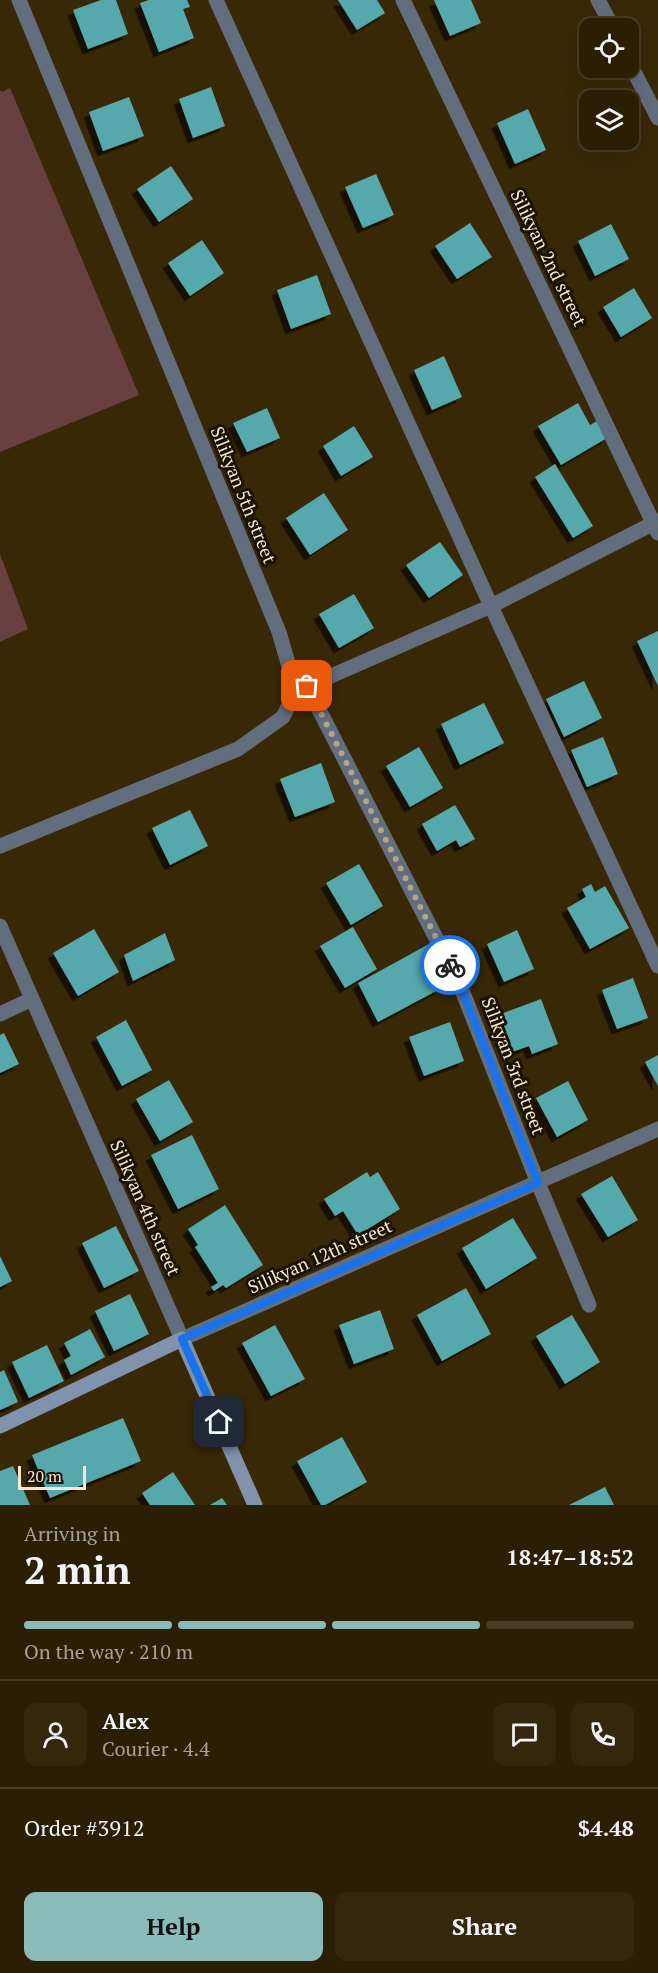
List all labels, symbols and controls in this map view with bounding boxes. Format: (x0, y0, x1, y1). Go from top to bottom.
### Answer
map controls (579, 18, 639, 150)
button: locate (579, 18, 639, 78)
button: layers (579, 90, 639, 150)
street label: Silikyan 2nd street (505, 185, 593, 330)
street label: Silikyan 5th street (205, 423, 282, 567)
pin (281, 660, 332, 711)
icon: bag (290, 669, 323, 702)
courier (420, 935, 480, 995)
icon: bike (434, 949, 467, 982)
street label: Silikyan 3rd street (477, 993, 551, 1138)
street label: Silikyan 4th street (105, 1136, 187, 1279)
street label: Silikyan 12th street (244, 1213, 396, 1299)
pin (193, 1396, 244, 1447)
icon: home (202, 1405, 235, 1438)
scale bar (18, 1463, 86, 1490)
text: 20 m (27, 1465, 62, 1487)
text: Arriving in (24, 1520, 120, 1547)
text: 18:47–18:52 (506, 1542, 634, 1571)
text: 2 min (24, 1543, 131, 1595)
text: On the way · 210 m (24, 1638, 193, 1665)
button: person (24, 1703, 87, 1766)
button: chat (493, 1703, 556, 1766)
button: phone (571, 1703, 634, 1766)
text: Alex (102, 1706, 149, 1735)
text: Courier · 4.4 (102, 1735, 210, 1762)
text: Order #3912 (24, 1813, 144, 1842)
text: $4.48 (578, 1813, 634, 1842)
button: Help (24, 1892, 323, 1961)
button: Share (335, 1892, 634, 1961)

